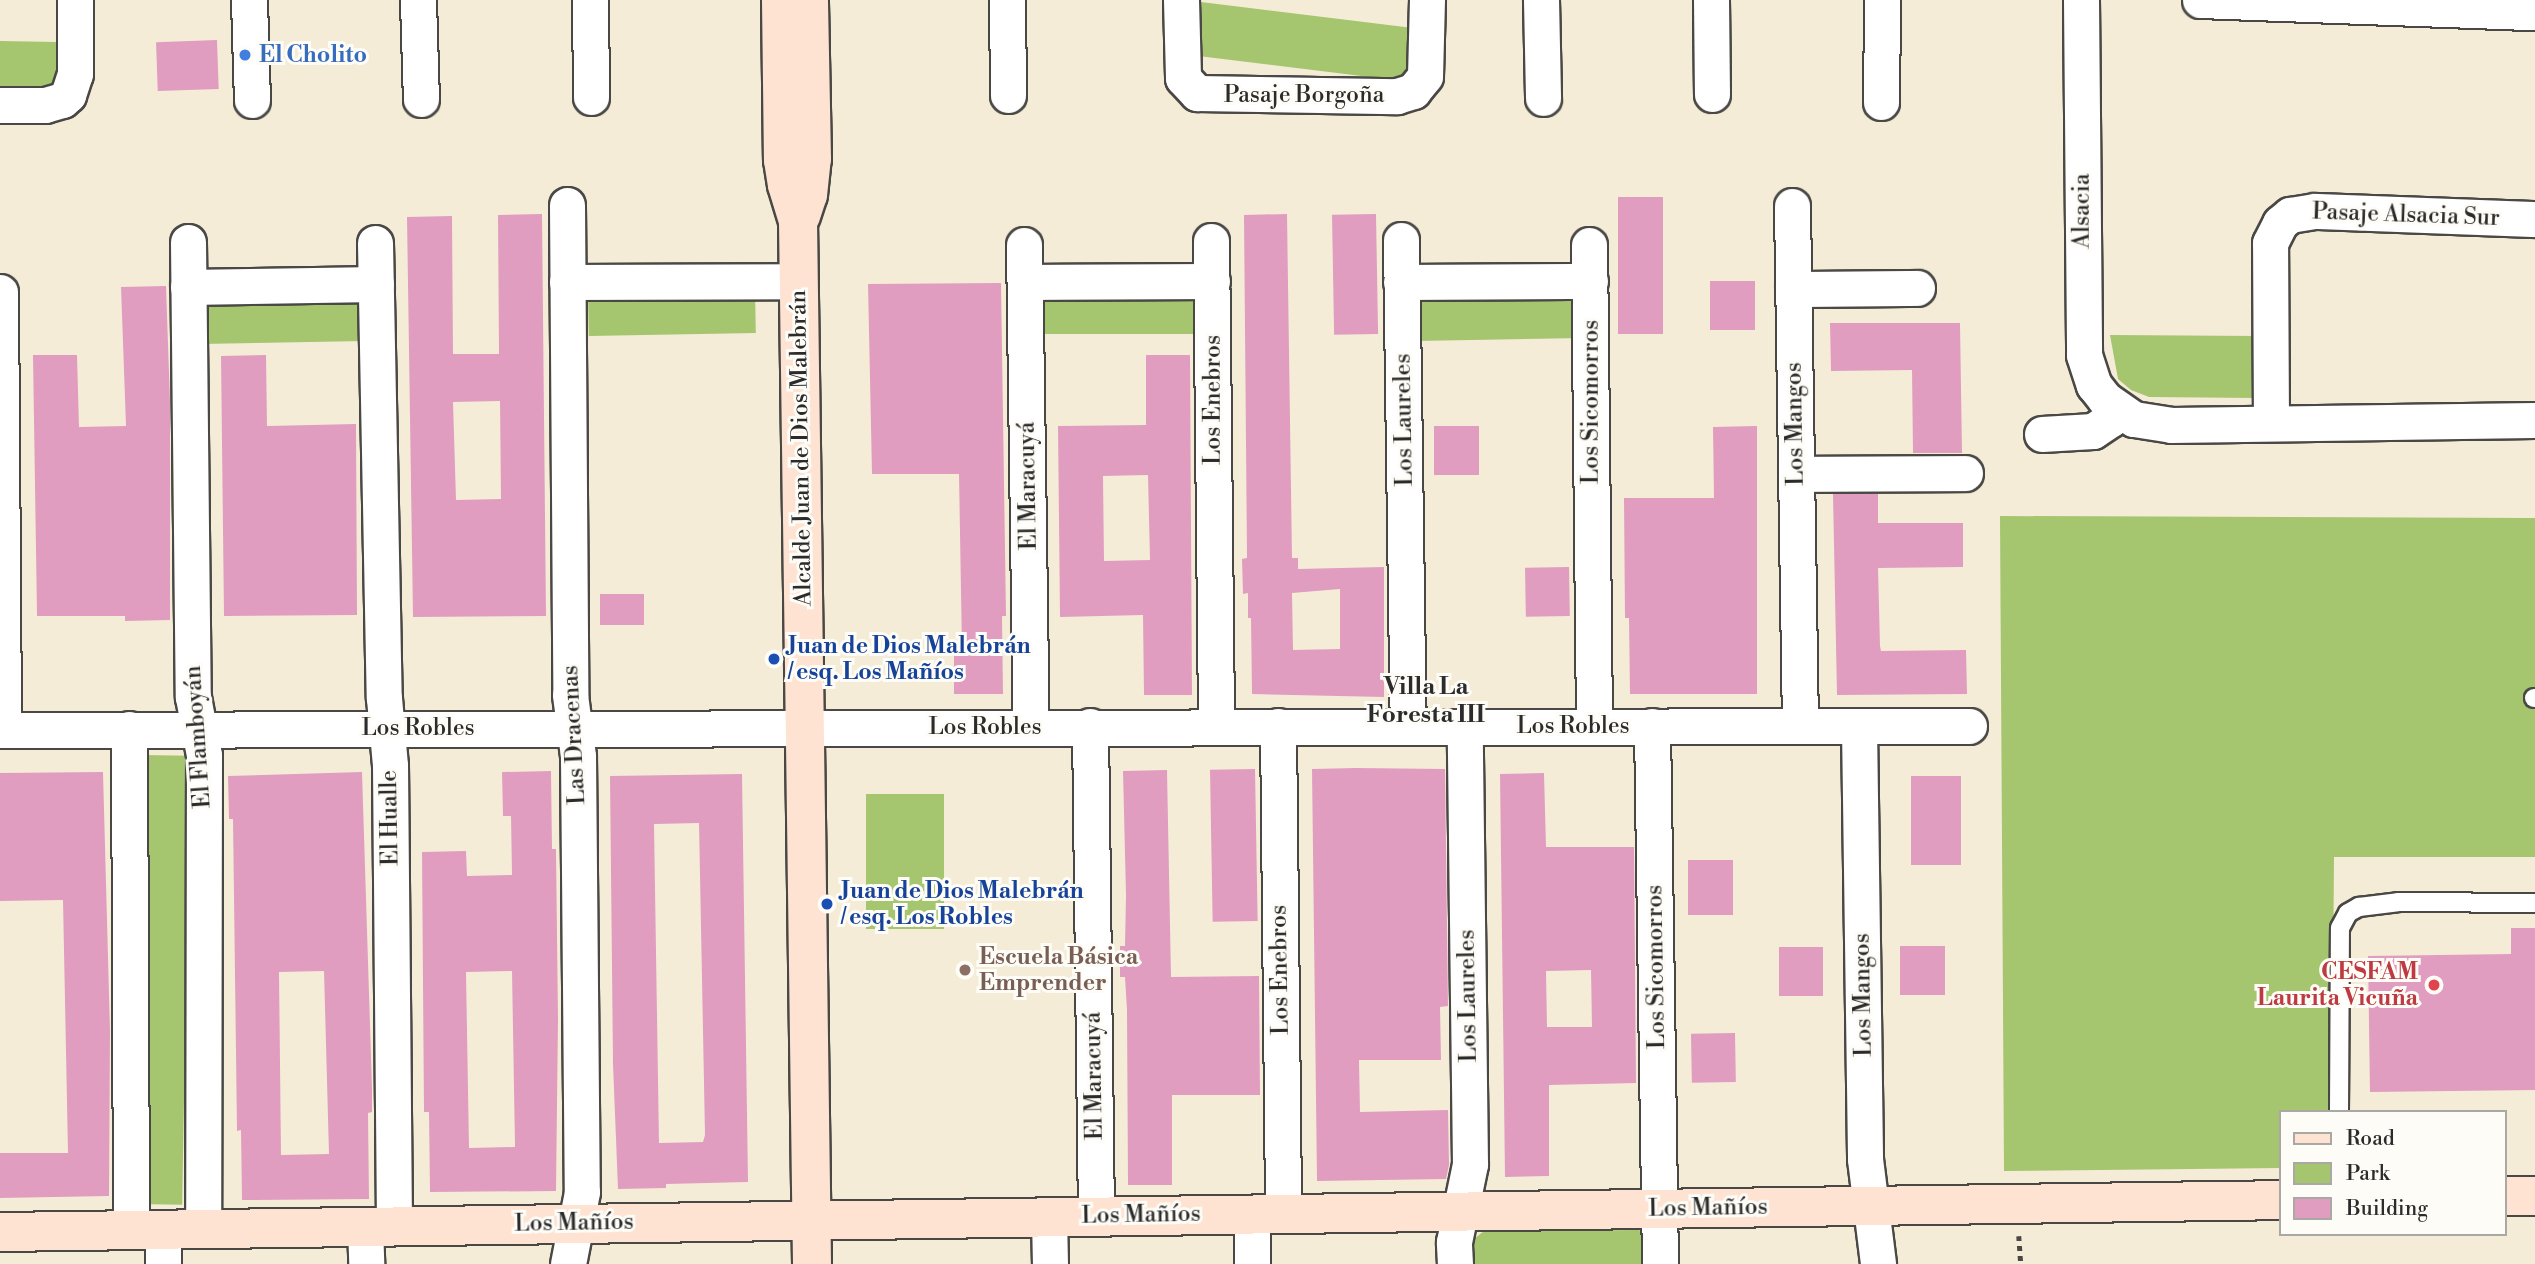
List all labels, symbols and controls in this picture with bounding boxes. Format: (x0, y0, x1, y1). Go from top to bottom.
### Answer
place label: El Cholito (259, 41, 367, 69)
marker: El Cholito (237, 47, 253, 63)
street label: Pasaje Borgoña (1224, 81, 1384, 109)
street label: Alsacia (2068, 173, 2096, 249)
street label: Pasaje Alsacia Sur (2312, 198, 2500, 232)
street label: Alcalde Juan de Dios Malebrán (784, 290, 818, 606)
street label: Los Sicomorros (1577, 320, 1605, 484)
street label: Los Enebros (1199, 335, 1227, 465)
street label: Los Laureles (1389, 353, 1419, 487)
street label: Los Mangos (1780, 362, 1810, 486)
street label: El Maracuyá (1013, 422, 1043, 550)
place label: Juan de Dios Malebrán / esq. Los Mañíos (788, 632, 1031, 686)
marker: Juan de Dios Malebrán / esq. Los Mañíos (766, 651, 782, 667)
street label: El Flamboyán (179, 665, 217, 809)
street label: Las Dracenas (557, 665, 591, 805)
district label: Villa La Foresta III (1367, 674, 1485, 730)
street label: Los Robles (1516, 712, 1630, 740)
street label: Los Robles (928, 713, 1042, 741)
street label: Los Robles (361, 714, 475, 742)
street label: El Hualle (375, 770, 405, 866)
place label: Juan de Dios Malebrán / esq. Los Robles (841, 877, 1084, 931)
street label: Los Sicomorros (1641, 885, 1671, 1049)
marker: Juan de Dios Malebrán / esq. Los Robles (819, 896, 835, 912)
street label: Los Enebros (1265, 905, 1295, 1035)
street label: Los Laureles (1453, 929, 1483, 1063)
street label: Los Mangos (1848, 933, 1878, 1057)
place label: Escuela Básica Emprender (979, 943, 1138, 997)
place label: CESFAM Laurita Vicuña (2257, 958, 2418, 1012)
marker: Escuela Básica Emprender (957, 962, 973, 978)
marker: CESFAM Laurita Vicuña (2424, 975, 2444, 995)
street label: El Maracuyá (1079, 1012, 1109, 1140)
legend (2280, 1110, 2507, 1236)
text: Road (2346, 1126, 2395, 1152)
text: Park (2346, 1161, 2390, 1187)
street label: Los Mañíos (1648, 1193, 1768, 1223)
text: Building (2346, 1196, 2428, 1222)
street label: Los Mañíos (1081, 1200, 1201, 1230)
street label: Los Mañíos (514, 1208, 634, 1238)

